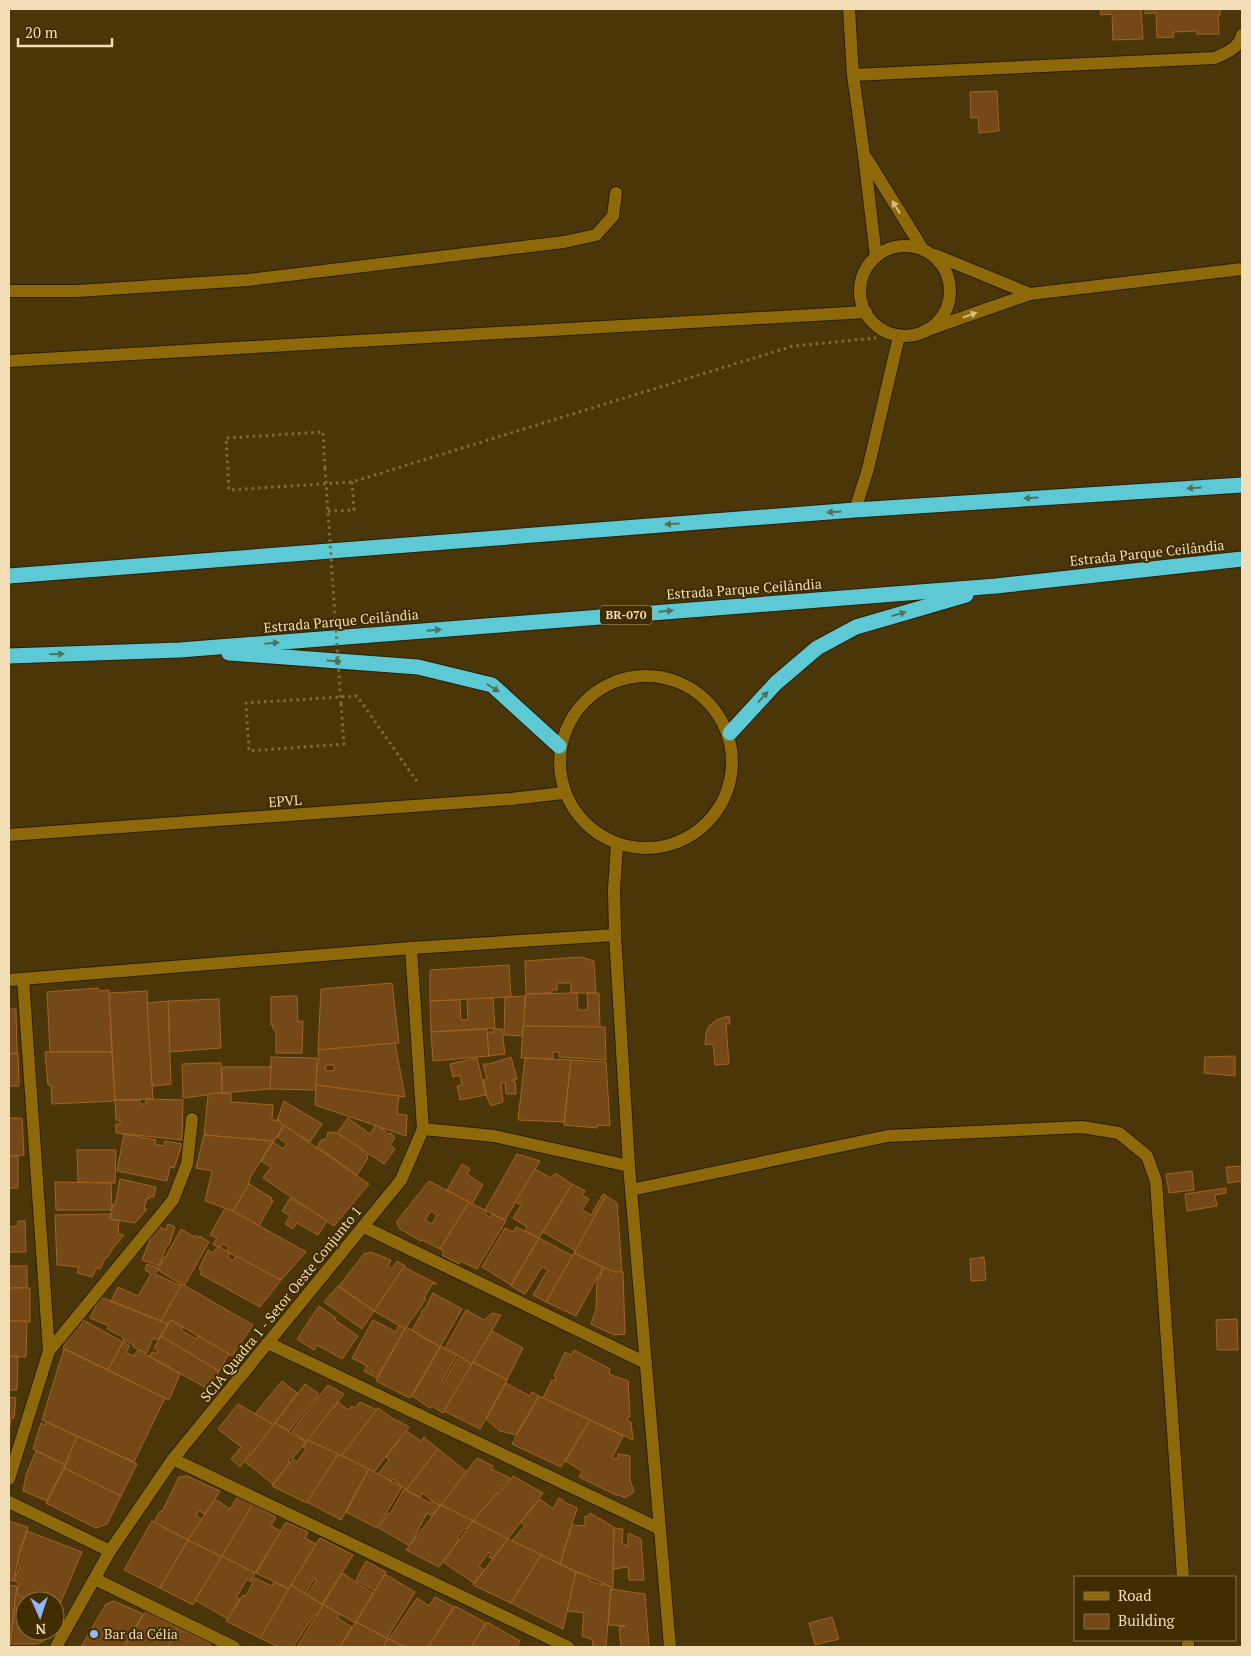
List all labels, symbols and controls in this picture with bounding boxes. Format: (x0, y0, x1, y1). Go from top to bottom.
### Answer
scale bar (18, 15, 111, 47)
text: 20 m (25, 22, 58, 42)
one-way arrow (892, 200, 901, 213)
one-way arrow (963, 311, 978, 319)
one-way arrow (1185, 484, 1201, 492)
one-way arrow (1023, 495, 1039, 503)
one-way arrow (826, 508, 842, 516)
one-way arrow (664, 521, 680, 529)
street label: Estrada Parque Ceilândia (1069, 535, 1225, 570)
street label: Estrada Parque Ceilândia (666, 574, 822, 603)
street label: Estrada Parque Ceilândia (263, 604, 419, 637)
road number: BR-070 (600, 606, 652, 624)
one-way arrow (658, 607, 674, 615)
one-way arrow (892, 610, 907, 618)
one-way arrow (426, 625, 442, 633)
one-way arrow (264, 638, 280, 646)
one-way arrow (50, 650, 66, 658)
one-way arrow (326, 657, 342, 665)
one-way arrow (486, 683, 499, 692)
one-way arrow (757, 692, 769, 704)
street label: EPVL (268, 790, 303, 811)
street label: SCIA Quadra 1 - Setor Oeste Conjunto 1 (196, 1202, 366, 1405)
legend (1074, 1576, 1236, 1641)
text: Road (1118, 1585, 1151, 1605)
north arrow (15, 1591, 65, 1641)
text: Building (1118, 1610, 1176, 1630)
text: N (35, 1620, 47, 1639)
place label: Bar da Célia (104, 1624, 178, 1643)
marker: Bar da Célia (88, 1628, 100, 1640)

